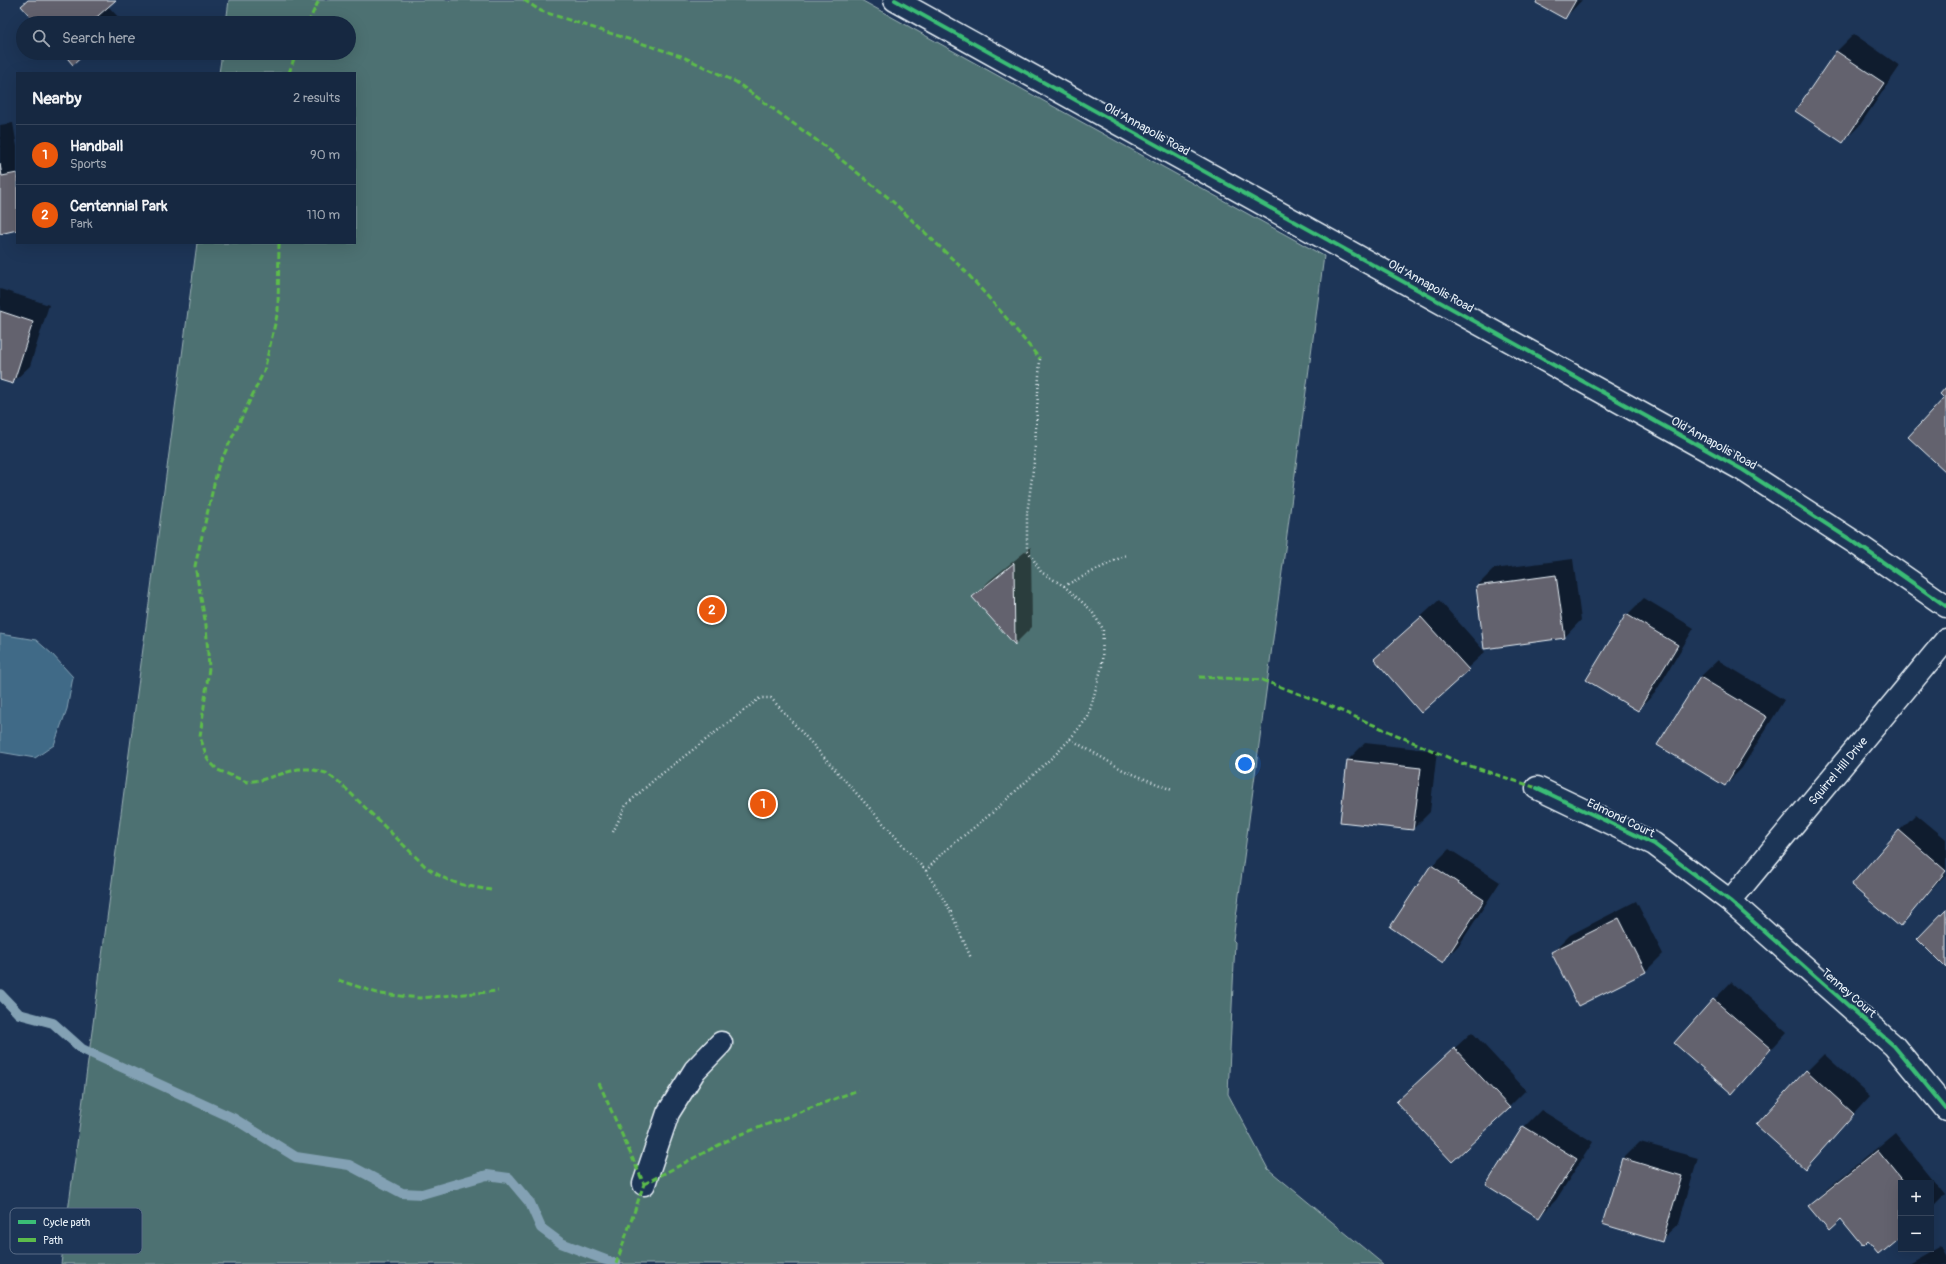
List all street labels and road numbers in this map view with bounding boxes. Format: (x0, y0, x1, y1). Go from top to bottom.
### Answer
street label: Old Annapolis Road (1101, 100, 1192, 159)
street label: Old Annapolis Road (1385, 257, 1476, 316)
street label: Old Annapolis Road (1668, 414, 1759, 473)
street label: Squirrel Hill Drive (1806, 734, 1871, 808)
street label: Edmond Court (1585, 796, 1657, 841)
street label: Tenney Court (1818, 965, 1879, 1021)

